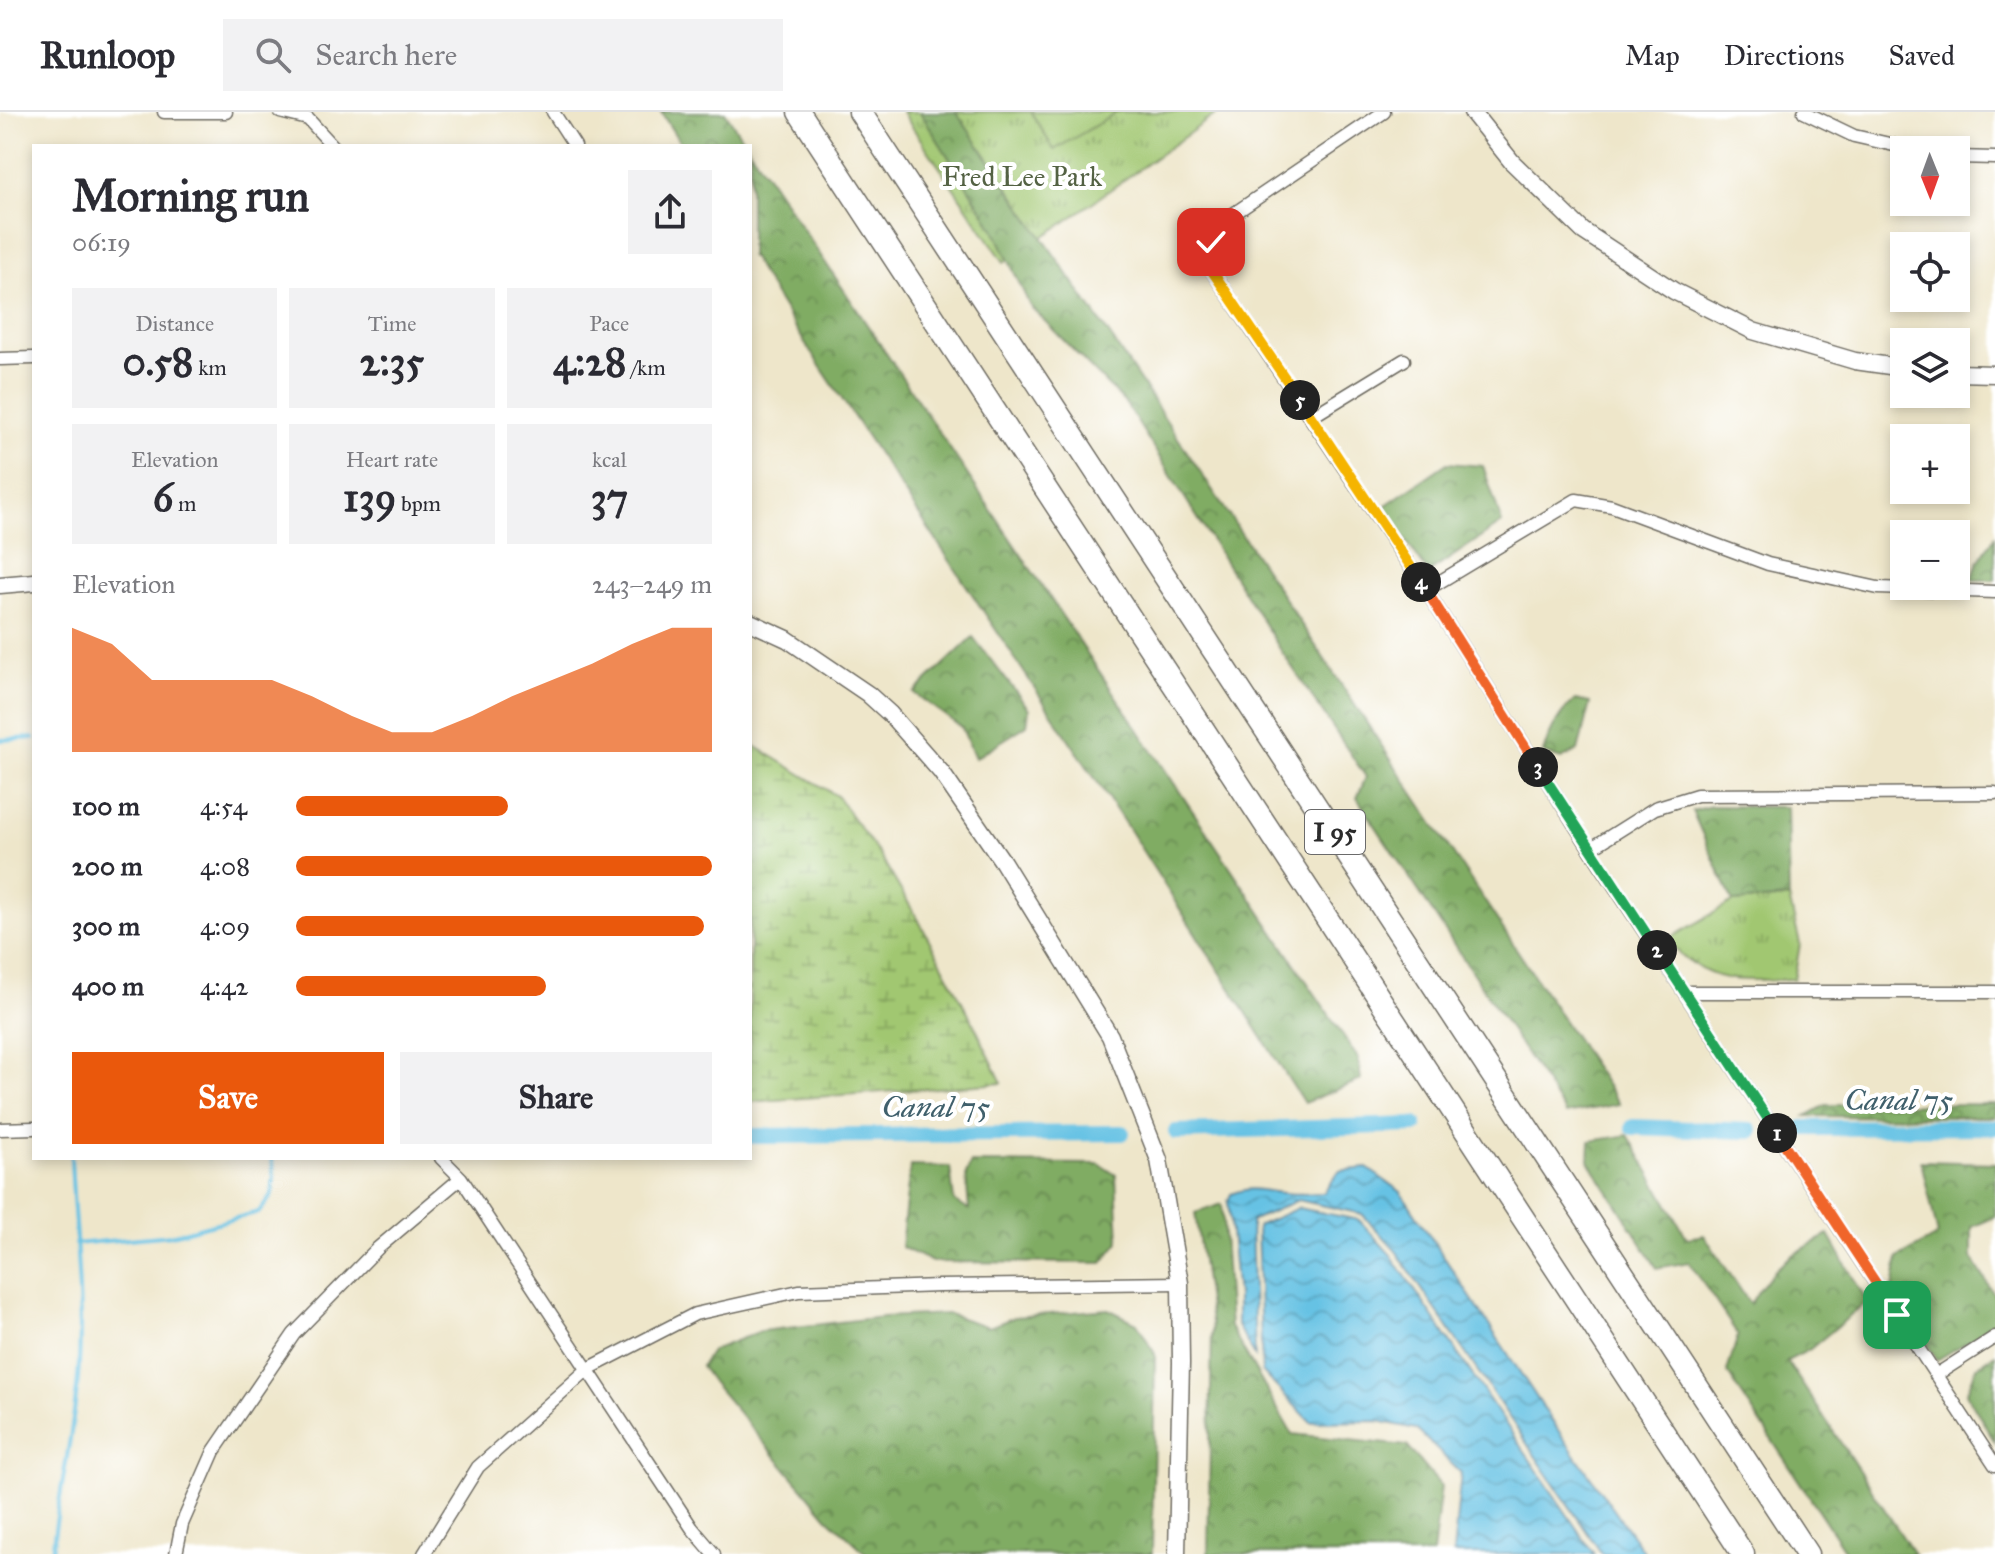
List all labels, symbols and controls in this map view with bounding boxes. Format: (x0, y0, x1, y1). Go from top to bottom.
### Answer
search box (223, 19, 783, 91)
text: Runloop (40, 32, 175, 78)
icon: search (251, 33, 295, 77)
text: Search here (315, 37, 457, 73)
text: Map (1625, 38, 1680, 73)
text: Directions (1724, 38, 1845, 73)
text: Saved (1889, 38, 1955, 73)
north arrow (1890, 136, 1970, 216)
map controls (1890, 136, 1970, 600)
park label: Fred Lee Park (942, 159, 1102, 194)
text: Morning run (72, 169, 309, 223)
button: share (628, 170, 712, 254)
pin (1177, 208, 1245, 276)
icon: check (1189, 220, 1233, 264)
text: 06:19 (72, 226, 131, 258)
button: locate (1890, 232, 1970, 312)
text: Distance (135, 310, 214, 337)
text: Time (368, 310, 416, 337)
text: Pace (589, 310, 629, 337)
button: layers (1890, 328, 1970, 408)
text: 0.58 (122, 337, 193, 386)
text: 2:35 (360, 337, 424, 386)
text: 4:28 (553, 337, 626, 386)
text: km (193, 354, 227, 381)
text: /km (626, 354, 666, 381)
pin: 5 (1280, 380, 1320, 420)
text: 5 (1295, 386, 1305, 413)
button: + (1890, 424, 1970, 504)
text: Elevation (131, 446, 218, 473)
text: Heart rate (346, 446, 438, 473)
text: kcal (592, 446, 627, 473)
text: 6 (153, 473, 173, 522)
text: 139 (343, 473, 396, 522)
text: 37 (591, 473, 628, 522)
text: m (173, 490, 197, 517)
text: bpm (396, 490, 441, 517)
button: − (1890, 520, 1970, 600)
pin: 4 (1401, 562, 1441, 602)
text: Elevation (72, 568, 175, 600)
text: 243–249 m (592, 568, 712, 600)
text: 4 (1415, 568, 1427, 595)
pin: 3 (1518, 747, 1558, 787)
text: 3 (1534, 753, 1542, 780)
text: 100 m (72, 790, 140, 822)
text: 4:54 (200, 790, 247, 822)
road number: I 95 (1305, 810, 1365, 854)
text: 200 m (72, 850, 143, 882)
text: 4:08 (200, 850, 250, 882)
text: 300 m (72, 910, 140, 942)
text: 4:09 (200, 910, 250, 942)
pin: 2 (1637, 930, 1677, 970)
text: 2 (1652, 936, 1662, 963)
text: 400 m (72, 970, 144, 1002)
text: 4:42 (200, 970, 248, 1002)
button: Save (72, 1052, 384, 1144)
button: Share (400, 1052, 712, 1144)
water label: Canal 75 (1845, 1082, 1953, 1118)
water label: Canal 75 (882, 1089, 990, 1125)
pin: 1 (1757, 1113, 1797, 1153)
text: 1 (1773, 1119, 1781, 1146)
pin (1863, 1281, 1931, 1349)
icon: arrive (1875, 1293, 1919, 1337)

